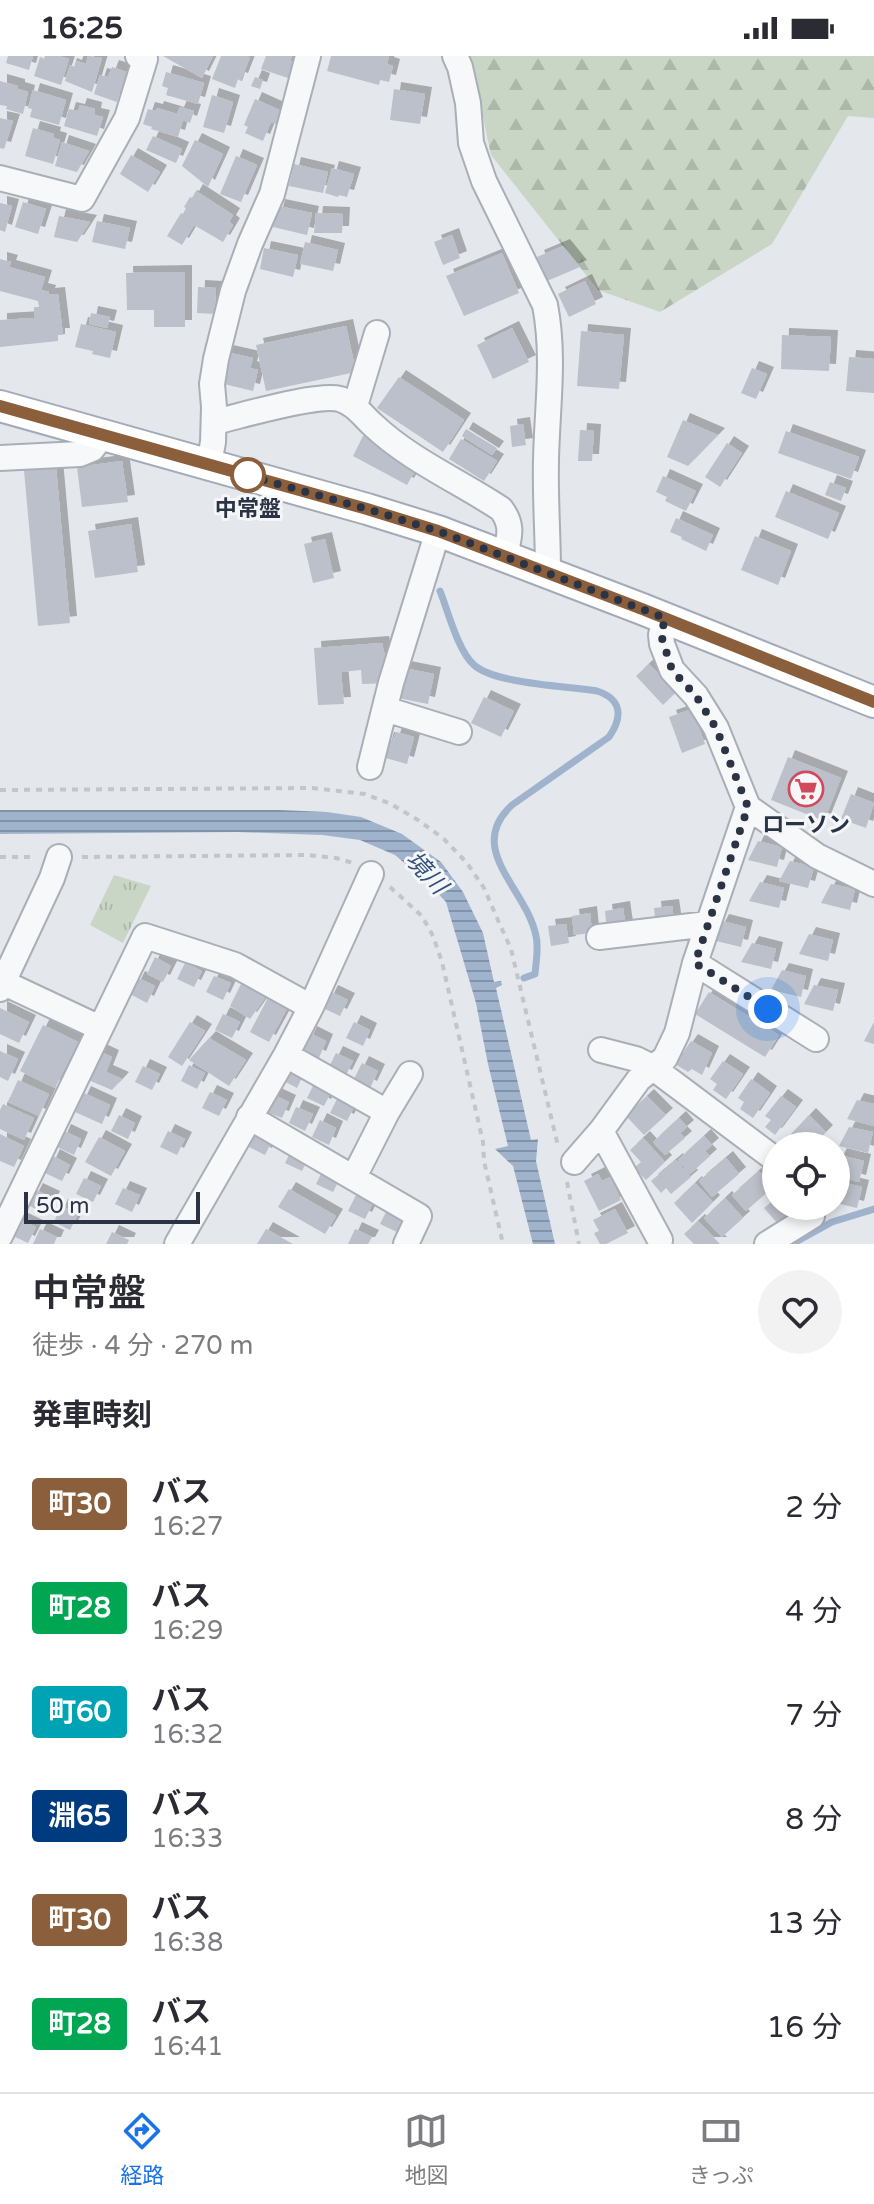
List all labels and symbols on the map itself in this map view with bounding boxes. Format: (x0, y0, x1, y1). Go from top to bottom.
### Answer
marker: 中常盤 (231, 458, 265, 492)
place label: 中常盤 (215, 496, 281, 522)
supermarket icon: ローソン (787, 770, 825, 808)
place label: ローソン (762, 812, 850, 838)
water label: 境川 (399, 846, 455, 903)
your location (748, 989, 788, 1029)
scale bar (24, 1188, 200, 1224)

